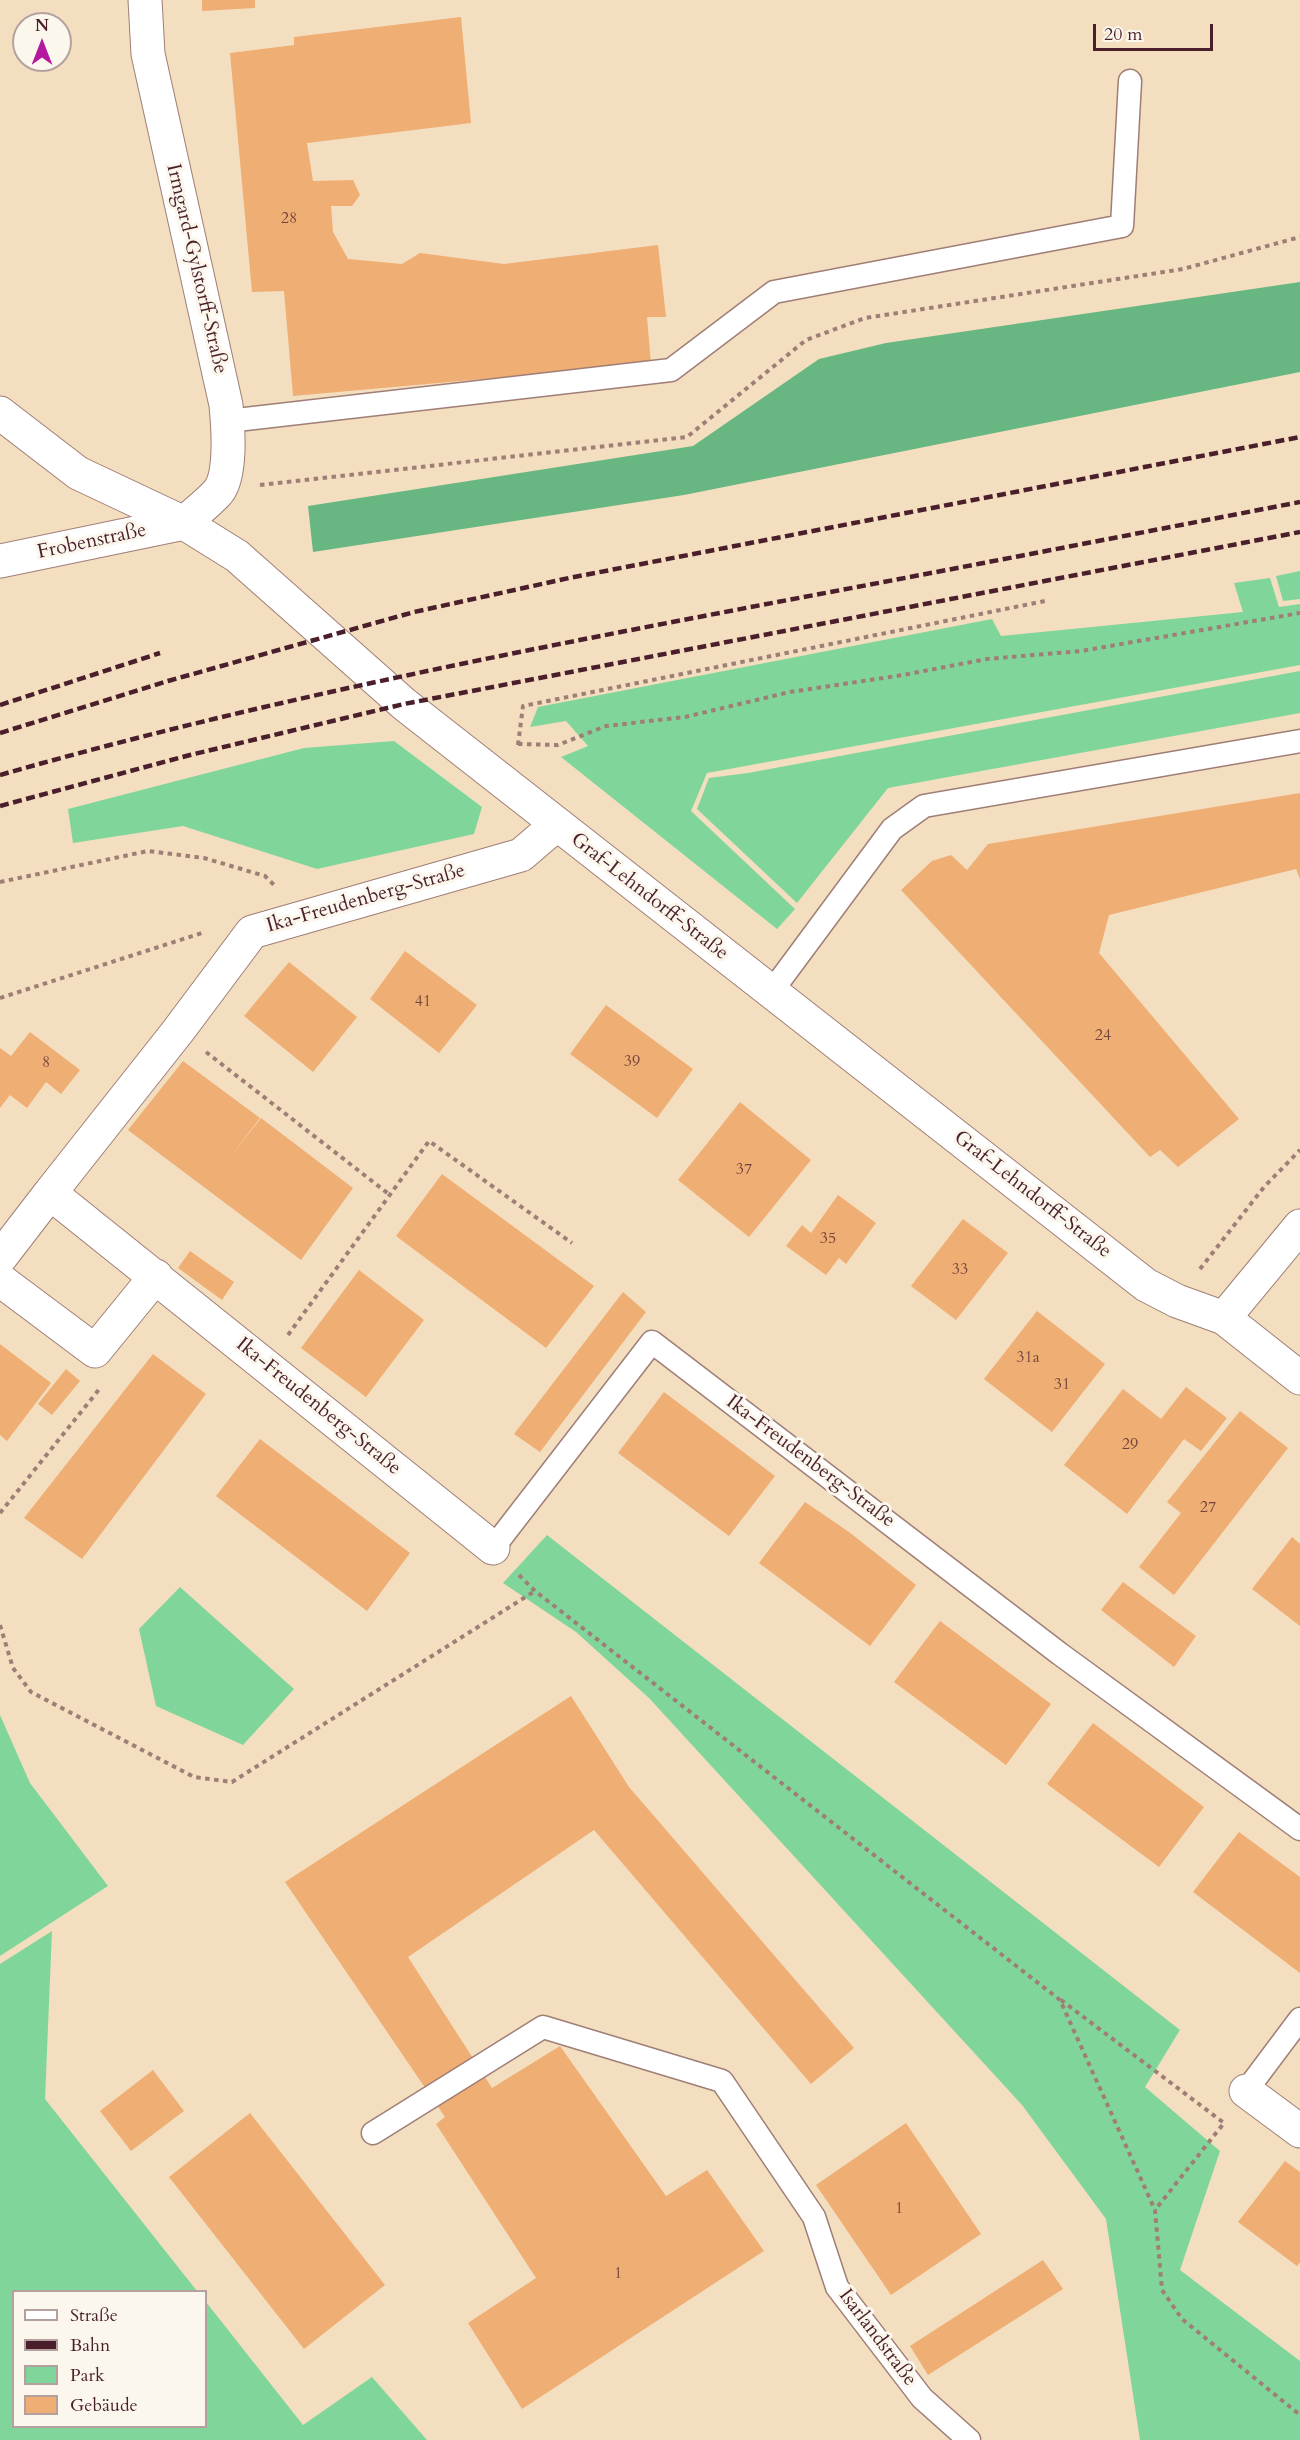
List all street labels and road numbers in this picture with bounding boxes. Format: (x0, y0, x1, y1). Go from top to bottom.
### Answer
street label: Irmgard-Gylstorff-Straße (160, 162, 232, 376)
street label: Frobenstraße (35, 519, 149, 565)
street label: Graf-Lehndorff-Straße (565, 828, 733, 966)
street label: Ika-Freudenberg-Straße (264, 859, 468, 939)
street label: Graf-Lehndorff-Straße (948, 1126, 1116, 1264)
street label: Ika-Freudenberg-Straße (231, 1333, 405, 1481)
street label: Ika-Freudenberg-Straße (721, 1391, 899, 1533)
street label: Isarlandstraße (833, 2285, 921, 2391)

